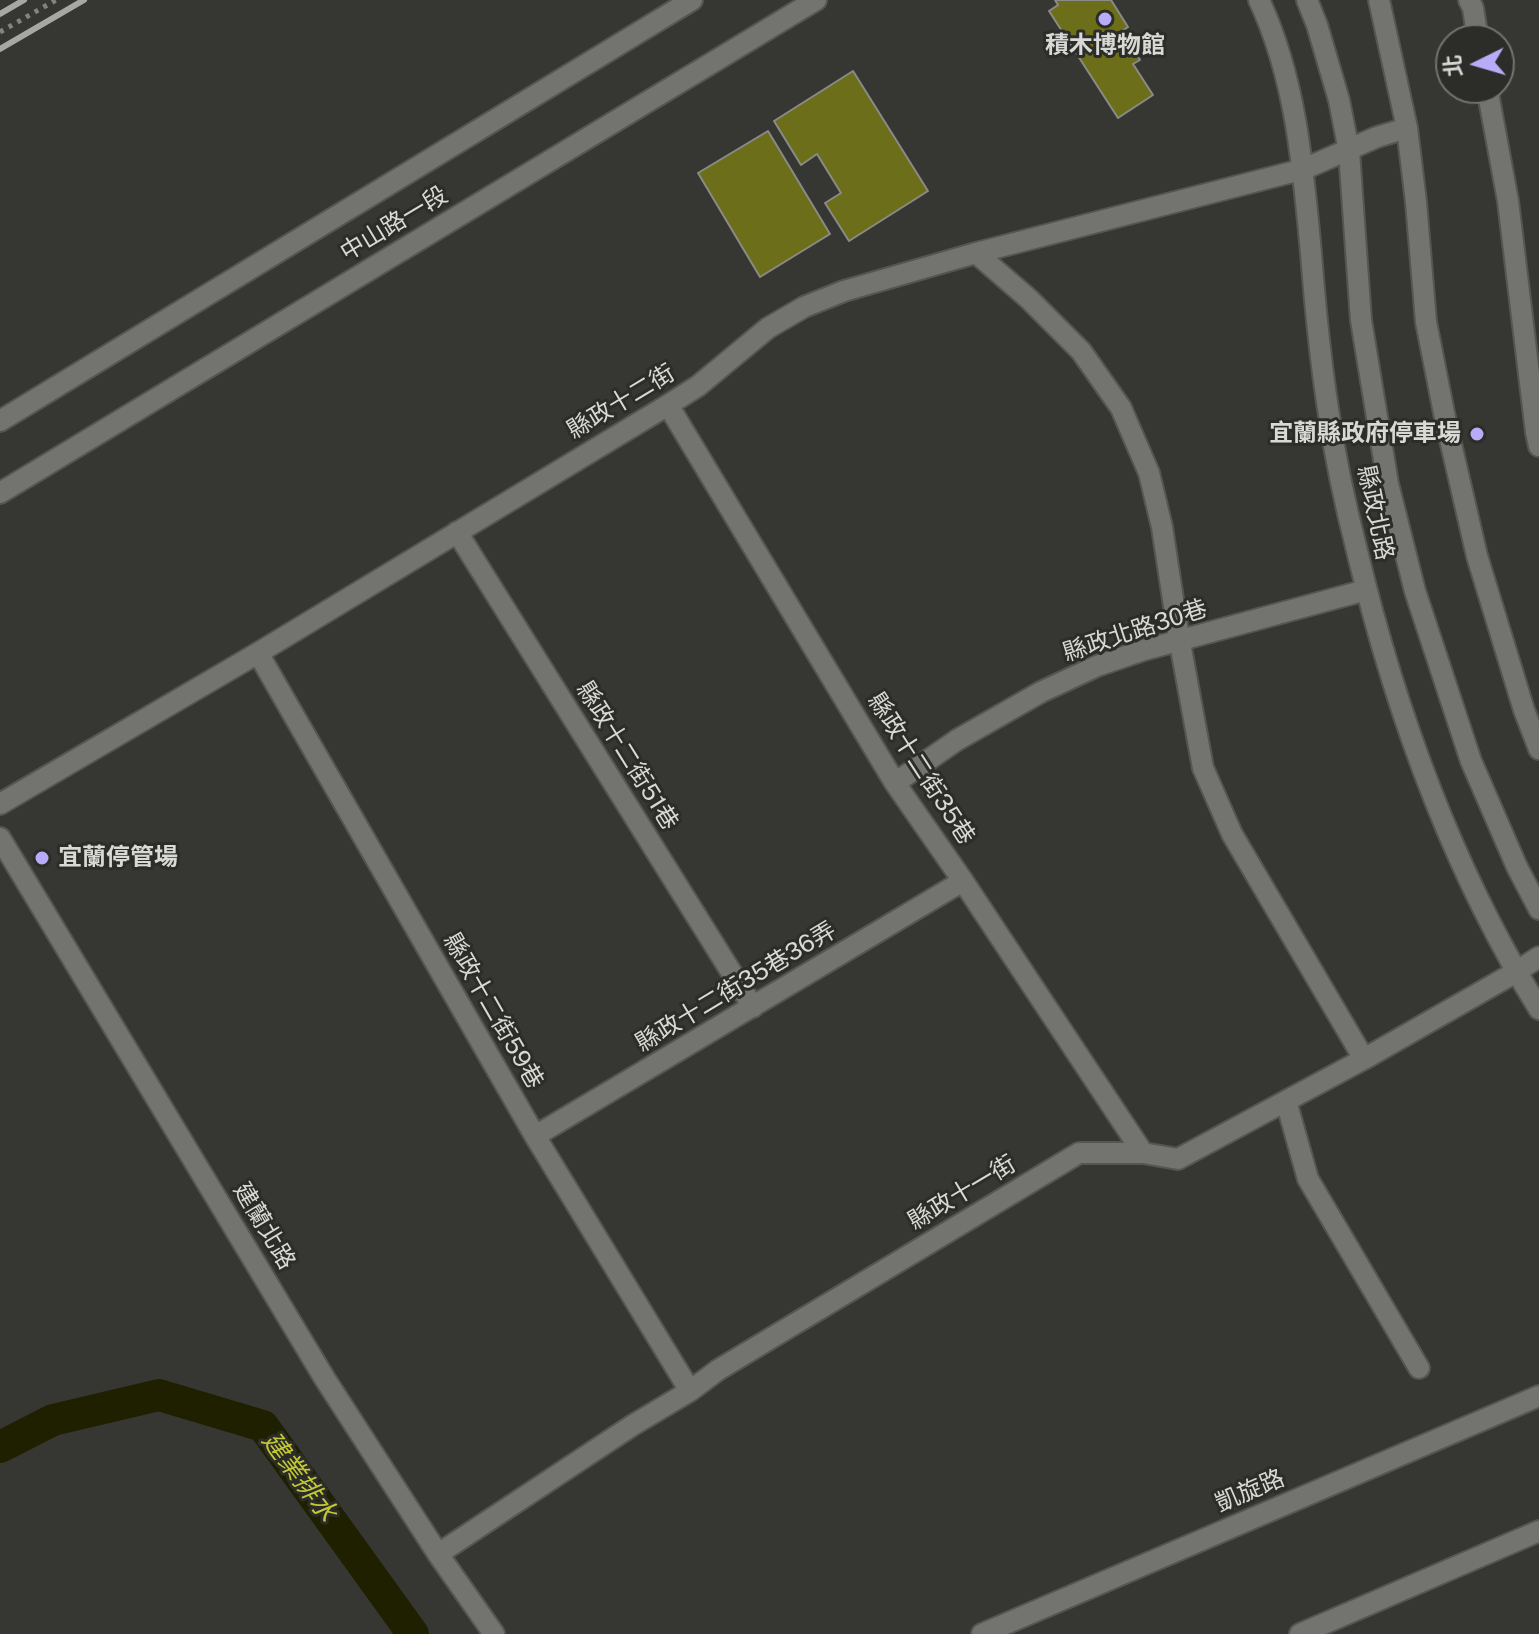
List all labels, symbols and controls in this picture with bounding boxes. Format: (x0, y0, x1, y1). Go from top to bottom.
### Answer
marker: 積木博物館 (1096, 10, 1114, 28)
north arrow (1435, 24, 1515, 104)
place label: 積木博物館 (1045, 32, 1165, 60)
text: 北 (1439, 54, 1467, 78)
street label: 中山路一段 (335, 181, 453, 267)
street label: 縣政十二街 (562, 359, 680, 445)
place label: 宜蘭縣政府停車場 (1269, 420, 1461, 448)
marker: 宜蘭縣政府停車場 (1468, 425, 1486, 443)
street label: 縣政北路 (1351, 463, 1399, 563)
street label: 縣政北路30巷 (1059, 594, 1211, 668)
street label: 縣政十二街51巷 (570, 677, 684, 835)
street label: 縣政十二街35巷 (861, 688, 981, 850)
place label: 宜蘭停管場 (58, 844, 178, 872)
marker: 宜蘭停管場 (33, 849, 51, 867)
street label: 縣政十二街35巷36弄 (631, 916, 841, 1058)
street label: 縣政十二街59巷 (437, 928, 549, 1094)
street label: 縣政十一街 (903, 1150, 1021, 1236)
street label: 建蘭北路 (227, 1177, 301, 1275)
water label: 建業排水 (255, 1426, 343, 1528)
street label: 凱旋路 (1211, 1464, 1289, 1518)

